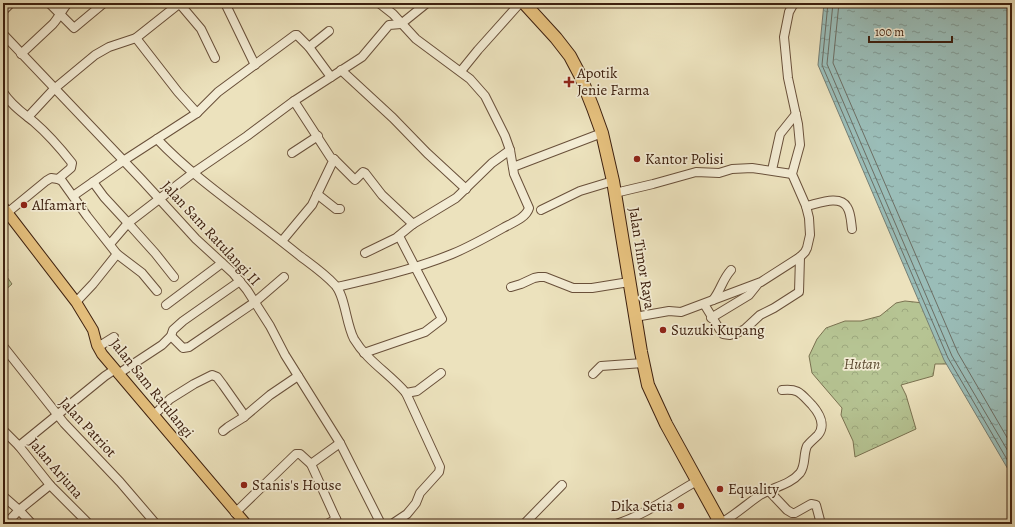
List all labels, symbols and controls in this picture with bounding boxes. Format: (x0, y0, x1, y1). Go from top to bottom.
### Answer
scale bar (869, 18, 952, 44)
text: 100 m (875, 24, 904, 40)
place label: Apotik Jenie Farma (576, 63, 649, 100)
marker: Apotik Jenie Farma (564, 77, 574, 87)
place label: Kantor Polisi (645, 149, 724, 169)
marker: Kantor Polisi (632, 154, 642, 164)
street label: Jalan Sam Ratulangi II (157, 176, 265, 290)
place label: Alfamart (31, 195, 86, 215)
marker: Alfamart (19, 200, 29, 210)
street label: Jalan Timor Raya (624, 206, 660, 310)
place label: Suzuki Kupang (671, 320, 765, 340)
marker: Suzuki Kupang (658, 325, 668, 335)
street label: Jalan Sam Ratulangi (106, 334, 198, 442)
park label: Hutan (844, 354, 880, 374)
street label: Jalan Patriot (55, 393, 121, 461)
street label: Jalan Arjuna (24, 433, 88, 503)
place label: Stanis's House (252, 475, 342, 495)
place label: Equality (728, 479, 779, 499)
marker: Stanis's House (239, 480, 249, 490)
marker: Equality (715, 484, 725, 494)
place label: Dika Setia (611, 496, 673, 516)
marker: Dika Setia (676, 501, 686, 511)

